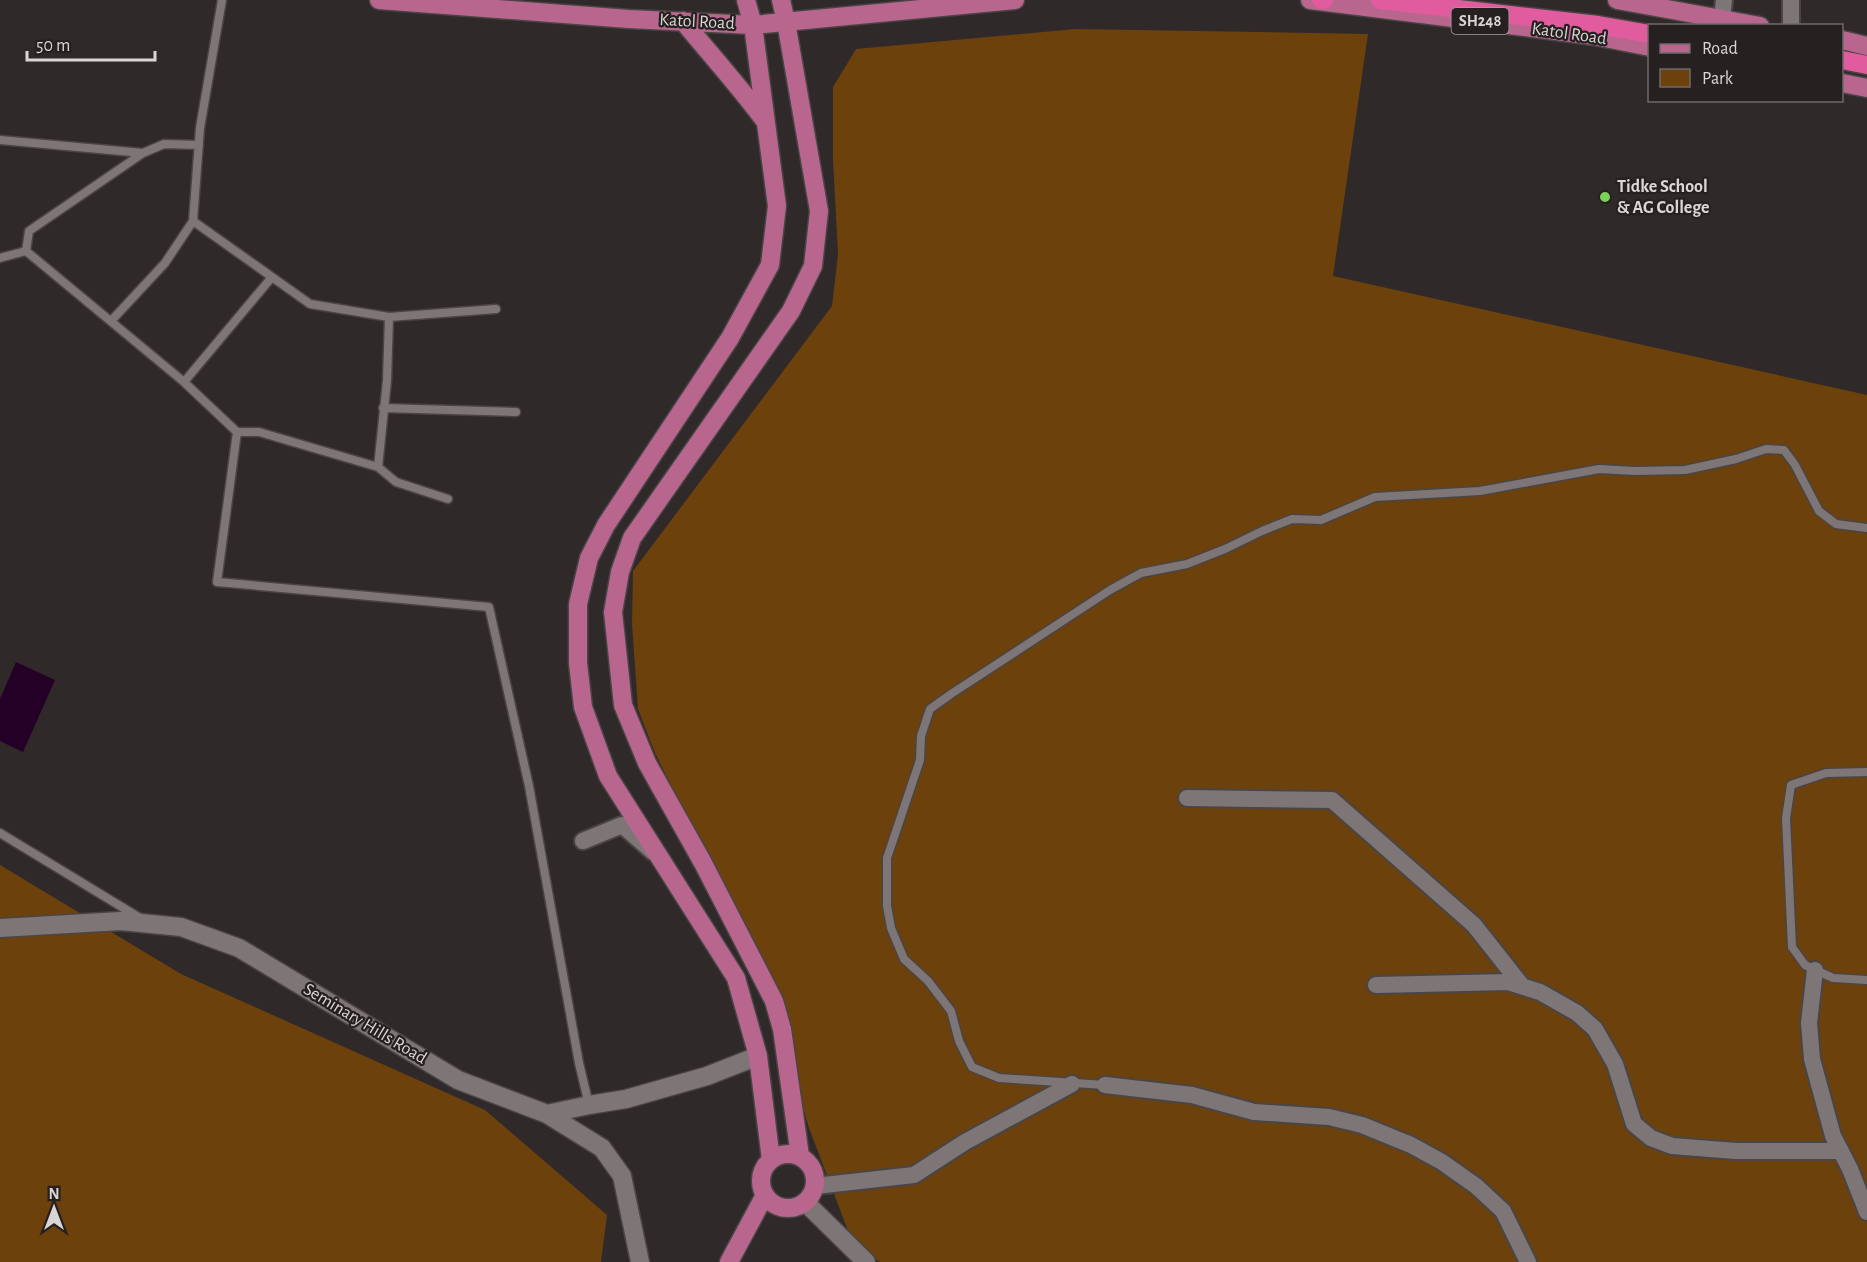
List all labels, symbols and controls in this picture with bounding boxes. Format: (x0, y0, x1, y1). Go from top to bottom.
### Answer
road number: SH248 (1452, 8, 1508, 34)
street label: Katol Road (659, 11, 735, 33)
street label: Katol Road (1530, 20, 1608, 48)
scale bar (27, 24, 154, 62)
legend (1648, 24, 1843, 102)
text: 50 m (36, 37, 70, 55)
text: Road (1702, 40, 1738, 58)
text: Park (1702, 70, 1734, 88)
place label: Tidke School & AG College (1617, 178, 1710, 217)
marker: Tidke School & AG College (1598, 190, 1612, 204)
street label: Seminary Hills Road (300, 980, 430, 1068)
north arrow (24, 1178, 84, 1238)
text: N (48, 1186, 60, 1202)

